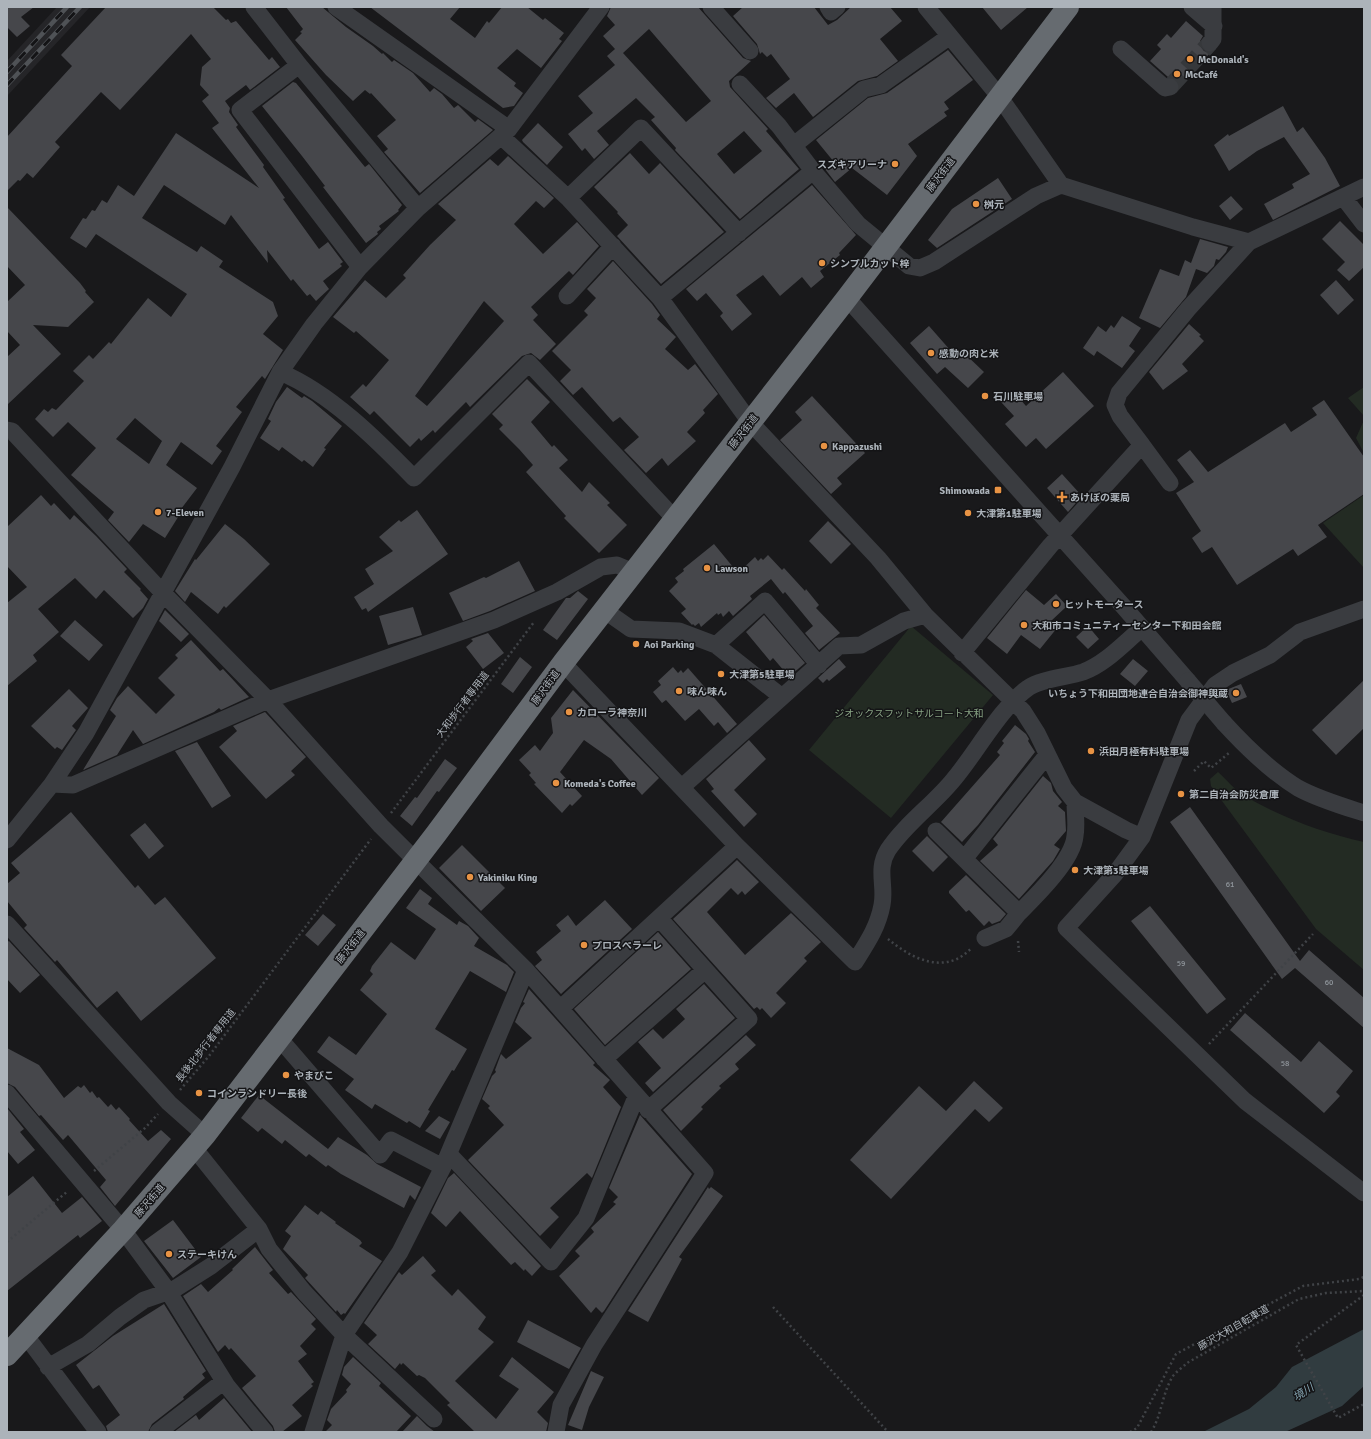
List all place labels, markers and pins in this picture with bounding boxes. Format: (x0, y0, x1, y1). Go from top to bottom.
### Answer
marker: McDonald's (1185, 54, 1195, 64)
place label: McDonald's (1198, 54, 1249, 66)
marker: McCafé (1172, 69, 1182, 79)
place label: McCafé (1185, 69, 1218, 81)
place label: スズキアリーナ (817, 159, 887, 171)
marker: スズキアリーナ (890, 159, 900, 169)
marker: 桝元 (971, 199, 981, 209)
place label: 桝元 (983, 199, 1004, 211)
marker: シンプルカット梓 (817, 258, 827, 268)
place label: シンプルカット梓 (830, 258, 909, 270)
marker: 感動の肉と米 (926, 348, 936, 358)
place label: 感動の肉と米 (938, 348, 999, 360)
marker: 石川駐車場 (980, 391, 990, 401)
place label: 石川駐車場 (993, 391, 1043, 403)
marker: Kappazushi (819, 441, 829, 451)
place label: Kappazushi (832, 441, 882, 453)
place label: Shimowada (940, 485, 990, 497)
marker: Shimowada (993, 485, 1003, 495)
marker: あけぼの薬局 (1057, 492, 1067, 502)
place label: あけぼの薬局 (1070, 492, 1130, 504)
marker: 7-Eleven (153, 507, 163, 517)
place label: 7-Eleven (166, 507, 204, 519)
marker: 大津第1駐車場 (963, 508, 973, 518)
place label: 大津第1駐車場 (976, 508, 1041, 520)
marker: Lawson (702, 563, 712, 573)
place label: Lawson (715, 563, 748, 575)
marker: ヒットモータース (1051, 599, 1061, 609)
place label: ヒットモータース (1064, 599, 1144, 611)
marker: 大和市コミュニティーセンター下和田会館 (1019, 620, 1029, 630)
place label: 大和市コミュニティーセンター下和田会館 (1032, 620, 1221, 632)
marker: Aoi Parking (631, 639, 641, 649)
place label: Aoi Parking (644, 639, 695, 651)
marker: 大津第5駐車場 (716, 669, 726, 679)
place label: 大津第5駐車場 (729, 669, 794, 681)
marker: 味ん味ん (674, 686, 684, 696)
place label: 味ん味ん (687, 686, 727, 698)
place label: いちょう下和田団地連合自治会御神輿蔵 (1048, 688, 1228, 700)
marker: いちょう下和田団地連合自治会御神輿蔵 (1231, 688, 1241, 698)
marker: カローラ神奈川 (564, 707, 574, 717)
place label: カローラ神奈川 (577, 707, 647, 719)
marker: 浜田月極有料駐車場 (1086, 746, 1096, 756)
place label: 浜田月極有料駐車場 (1099, 746, 1189, 758)
marker: Komeda's Coffee (551, 778, 561, 788)
place label: Komeda's Coffee (564, 778, 636, 790)
marker: 第二自治会防災倉庫 (1176, 789, 1186, 799)
place label: 第二自治会防災倉庫 (1189, 789, 1279, 801)
marker: 大津第3駐車場 (1070, 865, 1080, 875)
place label: 大津第3駐車場 (1083, 865, 1148, 877)
marker: Yakiniku King (465, 872, 475, 882)
place label: Yakiniku King (477, 872, 538, 884)
marker: プロスぺラーレ (579, 940, 589, 950)
place label: プロスぺラーレ (592, 940, 662, 952)
marker: やまびこ (281, 1070, 291, 1080)
place label: やまびこ (294, 1070, 334, 1082)
marker: コインランドリー長後 (194, 1088, 204, 1098)
place label: コインランドリー長後 (207, 1088, 308, 1100)
marker: ステーキけん (164, 1249, 174, 1259)
place label: ステーキけん (177, 1249, 237, 1261)

